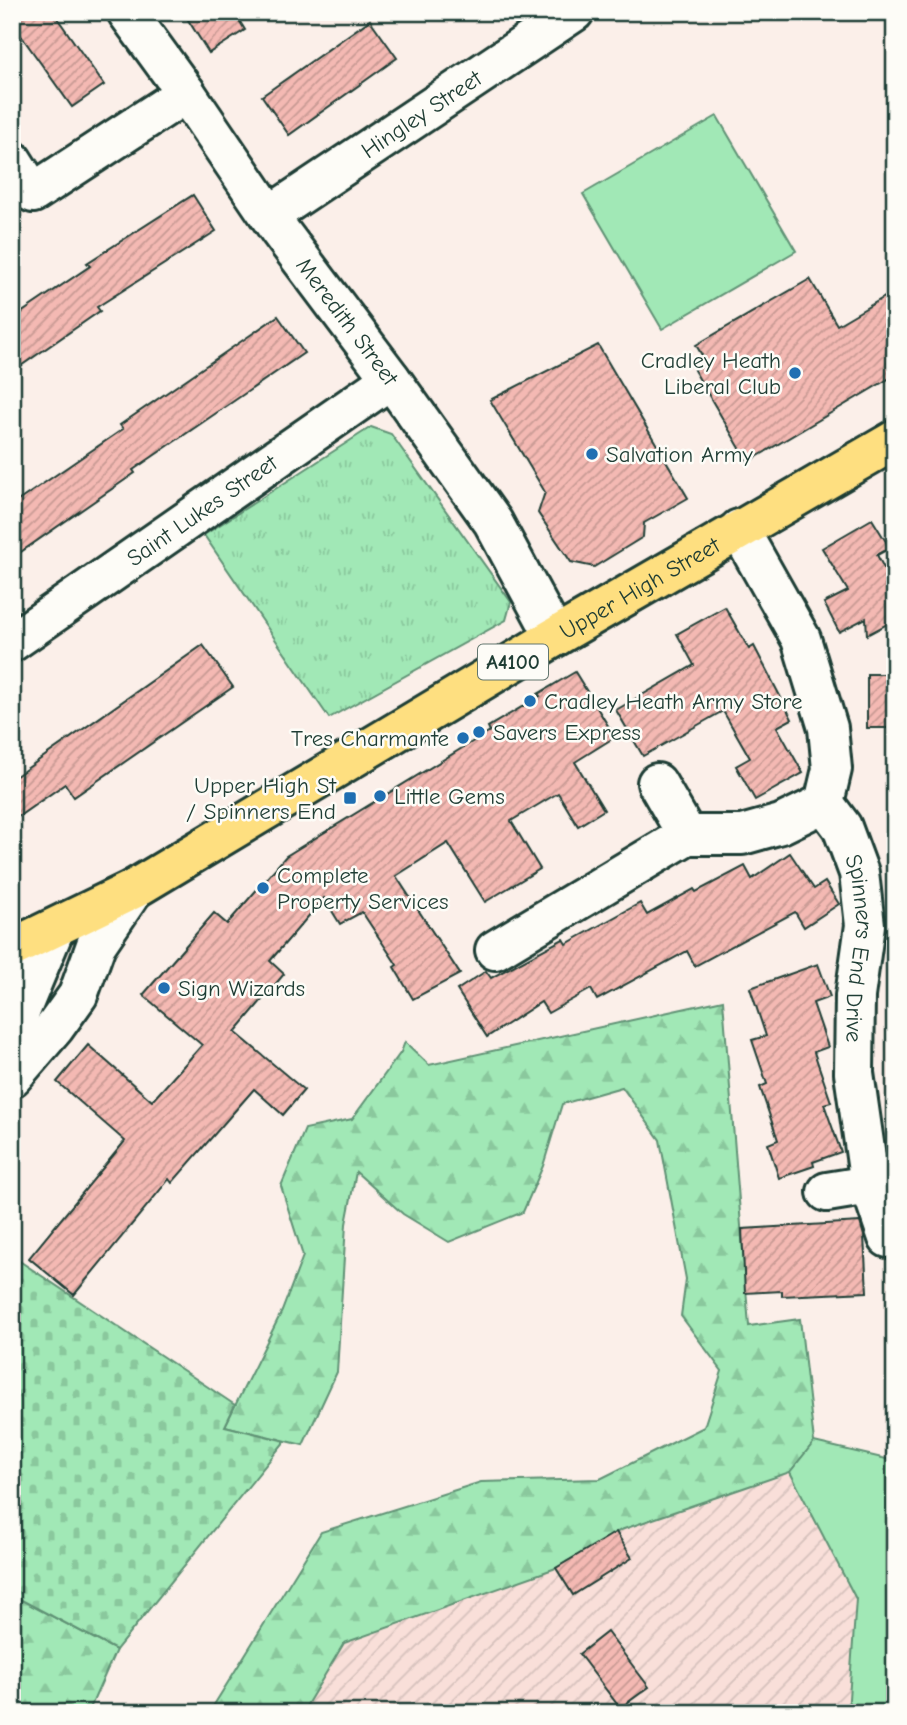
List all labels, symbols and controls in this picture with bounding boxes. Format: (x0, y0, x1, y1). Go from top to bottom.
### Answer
street label: Hingley Street (356, 64, 488, 164)
street label: Meredith Street (291, 252, 405, 392)
place label: Cradley Heath Liberal Club (641, 347, 781, 400)
marker: Cradley Heath Liberal Club (787, 365, 803, 381)
place label: Salvation Army (606, 441, 754, 468)
marker: Salvation Army (584, 446, 600, 462)
street label: Saint Lukes Street (122, 448, 284, 572)
street label: Upper High Street (555, 531, 726, 645)
road number: A4100 (478, 644, 548, 680)
place label: Cradley Heath Army Store (544, 688, 802, 715)
marker: Cradley Heath Army Store (522, 693, 538, 709)
place label: Savers Express (493, 719, 641, 746)
marker: Savers Express (471, 724, 487, 740)
place label: Tres Charmante (291, 725, 449, 752)
marker: Tres Charmante (455, 730, 471, 746)
place label: Upper High St / Spinners End (186, 772, 337, 825)
place label: Little Gems (394, 783, 505, 810)
marker: Little Gems (372, 788, 388, 804)
marker: Upper High St / Spinners End (342, 790, 358, 806)
street label: Spinners End Drive (839, 850, 878, 1042)
place label: Complete Property Services (277, 862, 449, 915)
marker: Complete Property Services (255, 880, 271, 896)
place label: Sign Wizards (178, 975, 305, 1002)
marker: Sign Wizards (156, 980, 172, 996)

